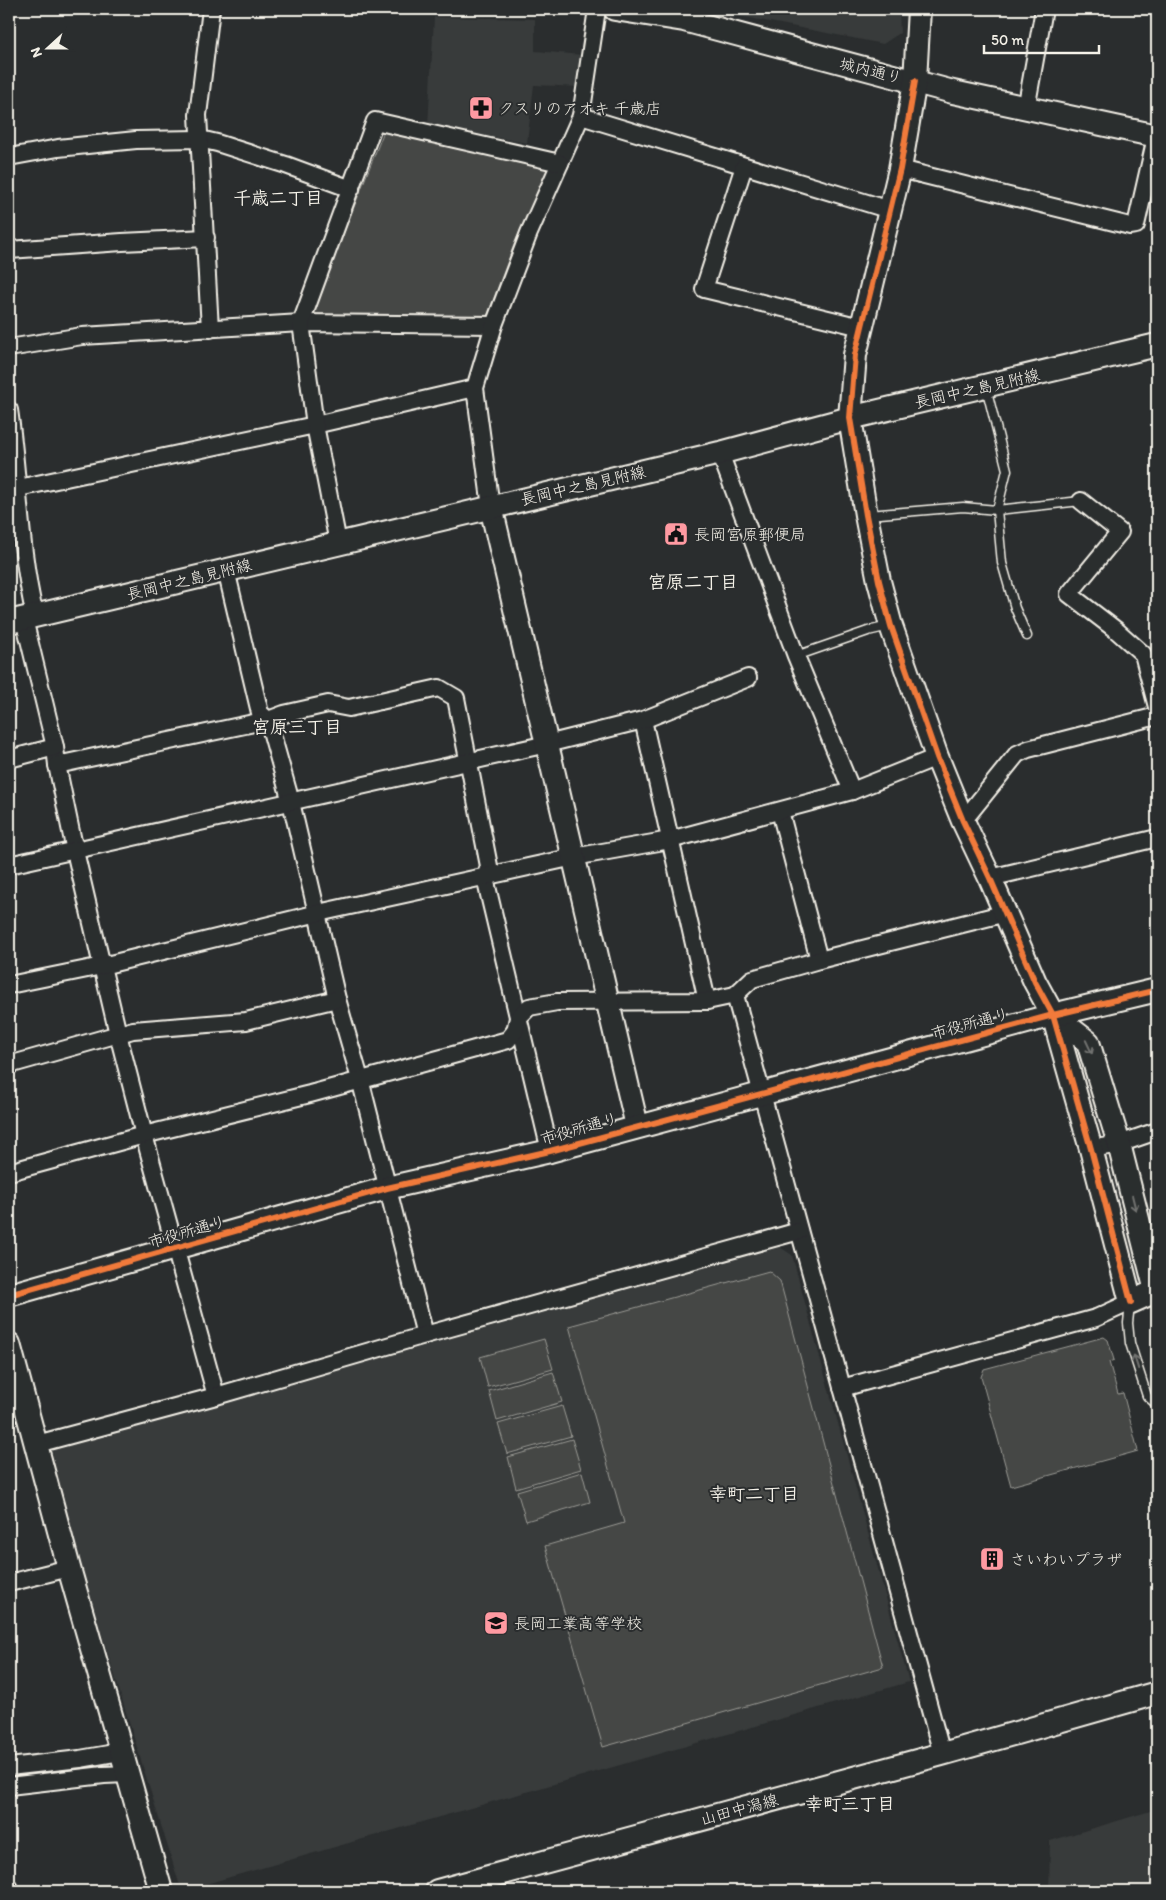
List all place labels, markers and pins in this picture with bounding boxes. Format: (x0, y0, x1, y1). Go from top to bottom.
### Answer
pharmacy icon: クスリのアオキ 千歳店 (468, 95, 494, 121)
place label: クスリのアオキ 千歳店 (498, 99, 661, 118)
public building icon: 長岡宮原郵便局 (663, 521, 689, 547)
place label: 長岡宮原郵便局 (694, 525, 806, 544)
building icon: さいわいプラザ (979, 1546, 1005, 1572)
place label: さいわいプラザ (1010, 1550, 1122, 1569)
school or university icon: 長岡工業高等学校 (483, 1610, 509, 1636)
place label: 長岡工業高等学校 (514, 1614, 642, 1633)

